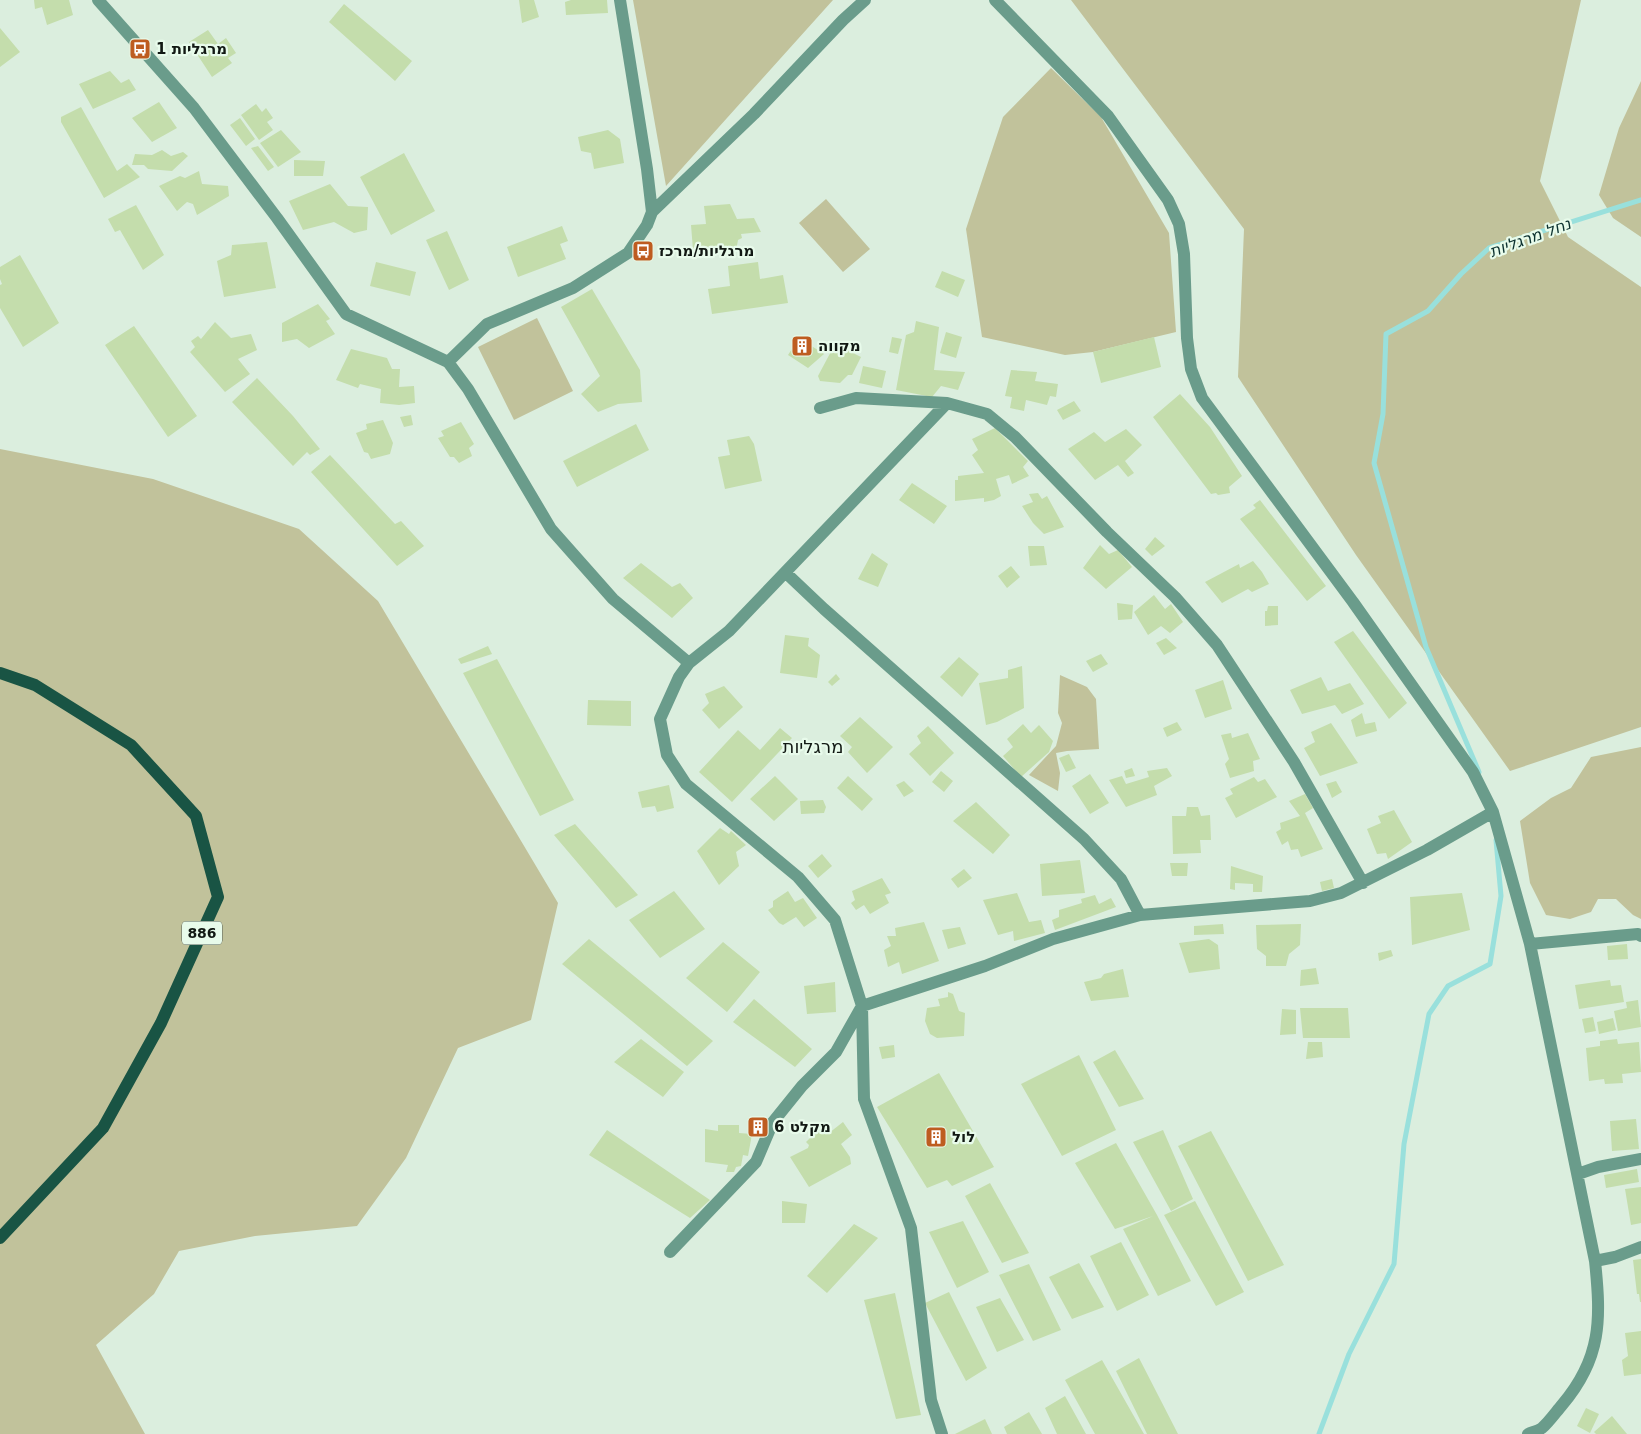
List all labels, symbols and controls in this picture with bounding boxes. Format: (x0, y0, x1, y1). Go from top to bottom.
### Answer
bus stop icon: מרגליות 1 (128, 37, 152, 61)
place label: מרגליות 1 (156, 40, 227, 58)
water label: נחל מרגליות (1487, 214, 1574, 261)
bus stop icon: מרגליות/מרכז (631, 239, 655, 263)
place label: מרגליות/מרכז (659, 242, 754, 260)
building icon: מקווה (790, 334, 814, 358)
place label: מקווה (818, 337, 861, 355)
district label: מרגליות (783, 736, 843, 757)
road number: 886 (182, 921, 222, 944)
building icon: מקלט 6 (746, 1115, 770, 1139)
place label: מקלט 6 (774, 1118, 831, 1136)
building icon: לול (924, 1125, 948, 1149)
place label: לול (952, 1128, 975, 1146)

